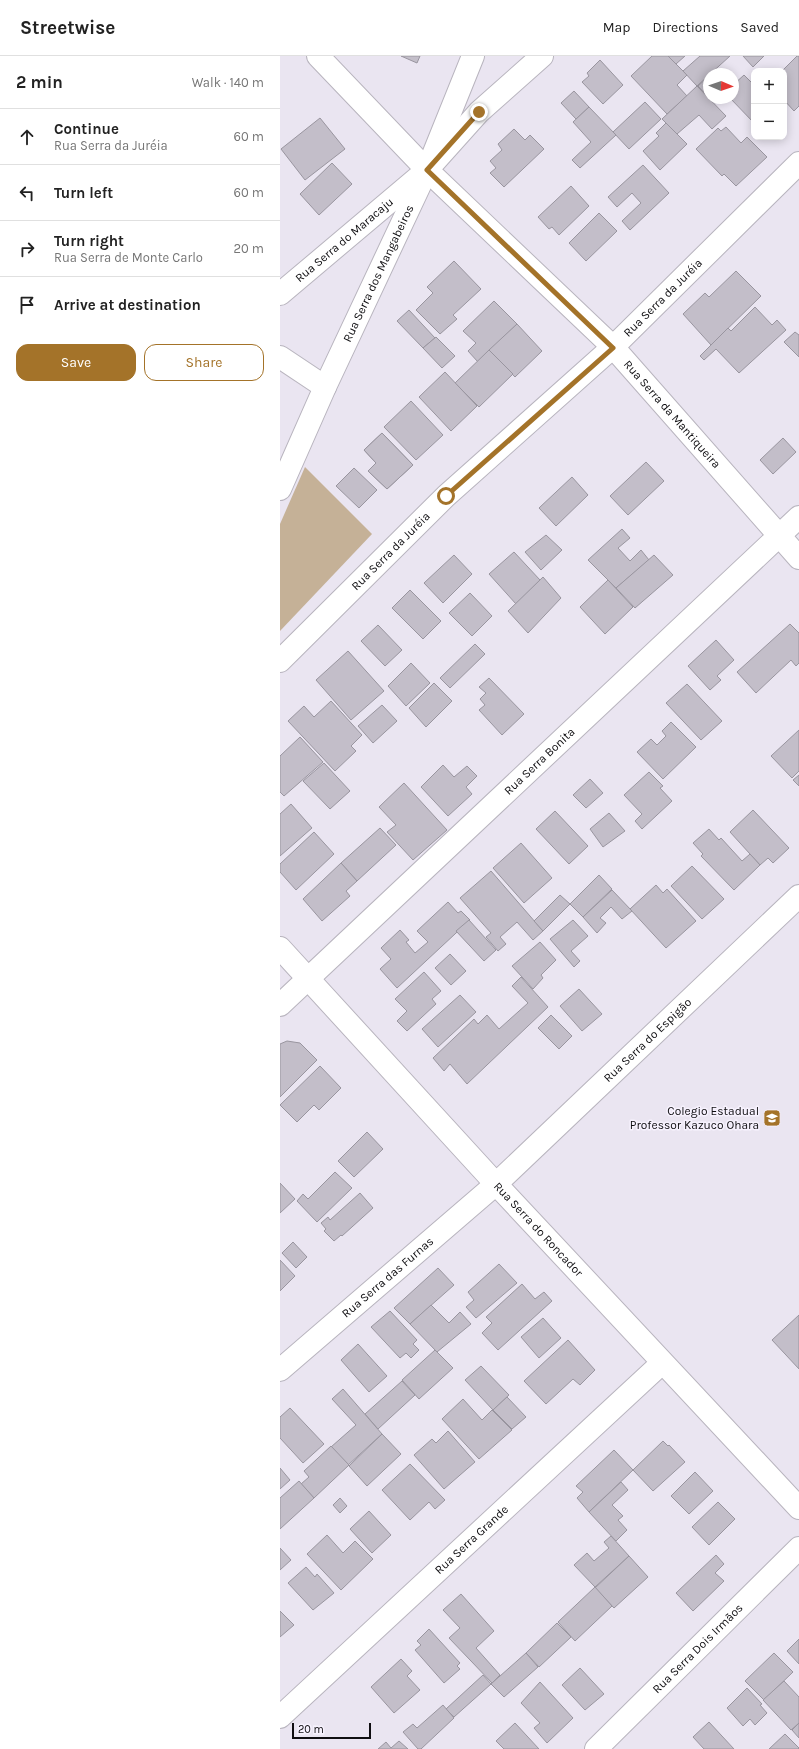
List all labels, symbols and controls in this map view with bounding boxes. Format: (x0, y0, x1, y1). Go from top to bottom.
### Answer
text: Streetwise (20, 17, 115, 39)
text: Map (603, 19, 631, 36)
text: Directions (653, 19, 718, 36)
text: Saved (740, 19, 779, 36)
north arrow (703, 68, 739, 104)
map controls (751, 68, 787, 140)
button: + (751, 68, 787, 104)
text: 2 min (16, 72, 63, 92)
text: Walk · 140 m (192, 75, 264, 90)
route end (470, 103, 488, 121)
button: − (751, 104, 787, 140)
text: Continue (54, 120, 119, 138)
icon: ahead (16, 126, 38, 148)
text: 60 m (234, 129, 264, 144)
text: Rua Serra da Juréia (54, 138, 168, 153)
icon: left (16, 182, 38, 204)
text: Turn left (54, 184, 113, 202)
text: 60 m (234, 185, 264, 200)
street label: Rua Serra do Maracaju (292, 195, 396, 285)
street label: Rua Serra dos Mangabeiros (340, 203, 417, 344)
text: Turn right (54, 232, 124, 250)
icon: right (16, 238, 38, 260)
text: 20 m (234, 241, 264, 256)
text: Rua Serra de Monte Carlo (54, 250, 203, 265)
street label: Rua Serra da Juréia (621, 256, 705, 340)
icon: arrive (16, 294, 38, 316)
text: Arrive at destination (54, 296, 201, 314)
button: Save (16, 344, 136, 381)
button: Share (144, 344, 264, 381)
street label: Rua Serra da Mantiqueira (621, 357, 724, 471)
route start (437, 487, 455, 505)
street label: Rua Serra da Juréia (348, 509, 433, 593)
street label: Rua Serra Bonita (501, 725, 578, 798)
street label: Rua Serra do Espigão (601, 995, 694, 1085)
place label: Colegio Estadual Professor Kazuco Ohara (630, 1104, 759, 1132)
school or university icon: Colegio Estadual Professor Kazuco Ohara (762, 1108, 782, 1128)
street label: Rua Serra do Roncador (491, 1179, 586, 1280)
street label: Rua Serra das Furnas (339, 1234, 436, 1321)
street label: Rua Serra Grande (432, 1502, 511, 1577)
street label: Rua Serra Dois Irmãos (650, 1601, 746, 1696)
scale bar (292, 1721, 371, 1740)
text: 20 m (298, 1723, 324, 1736)

